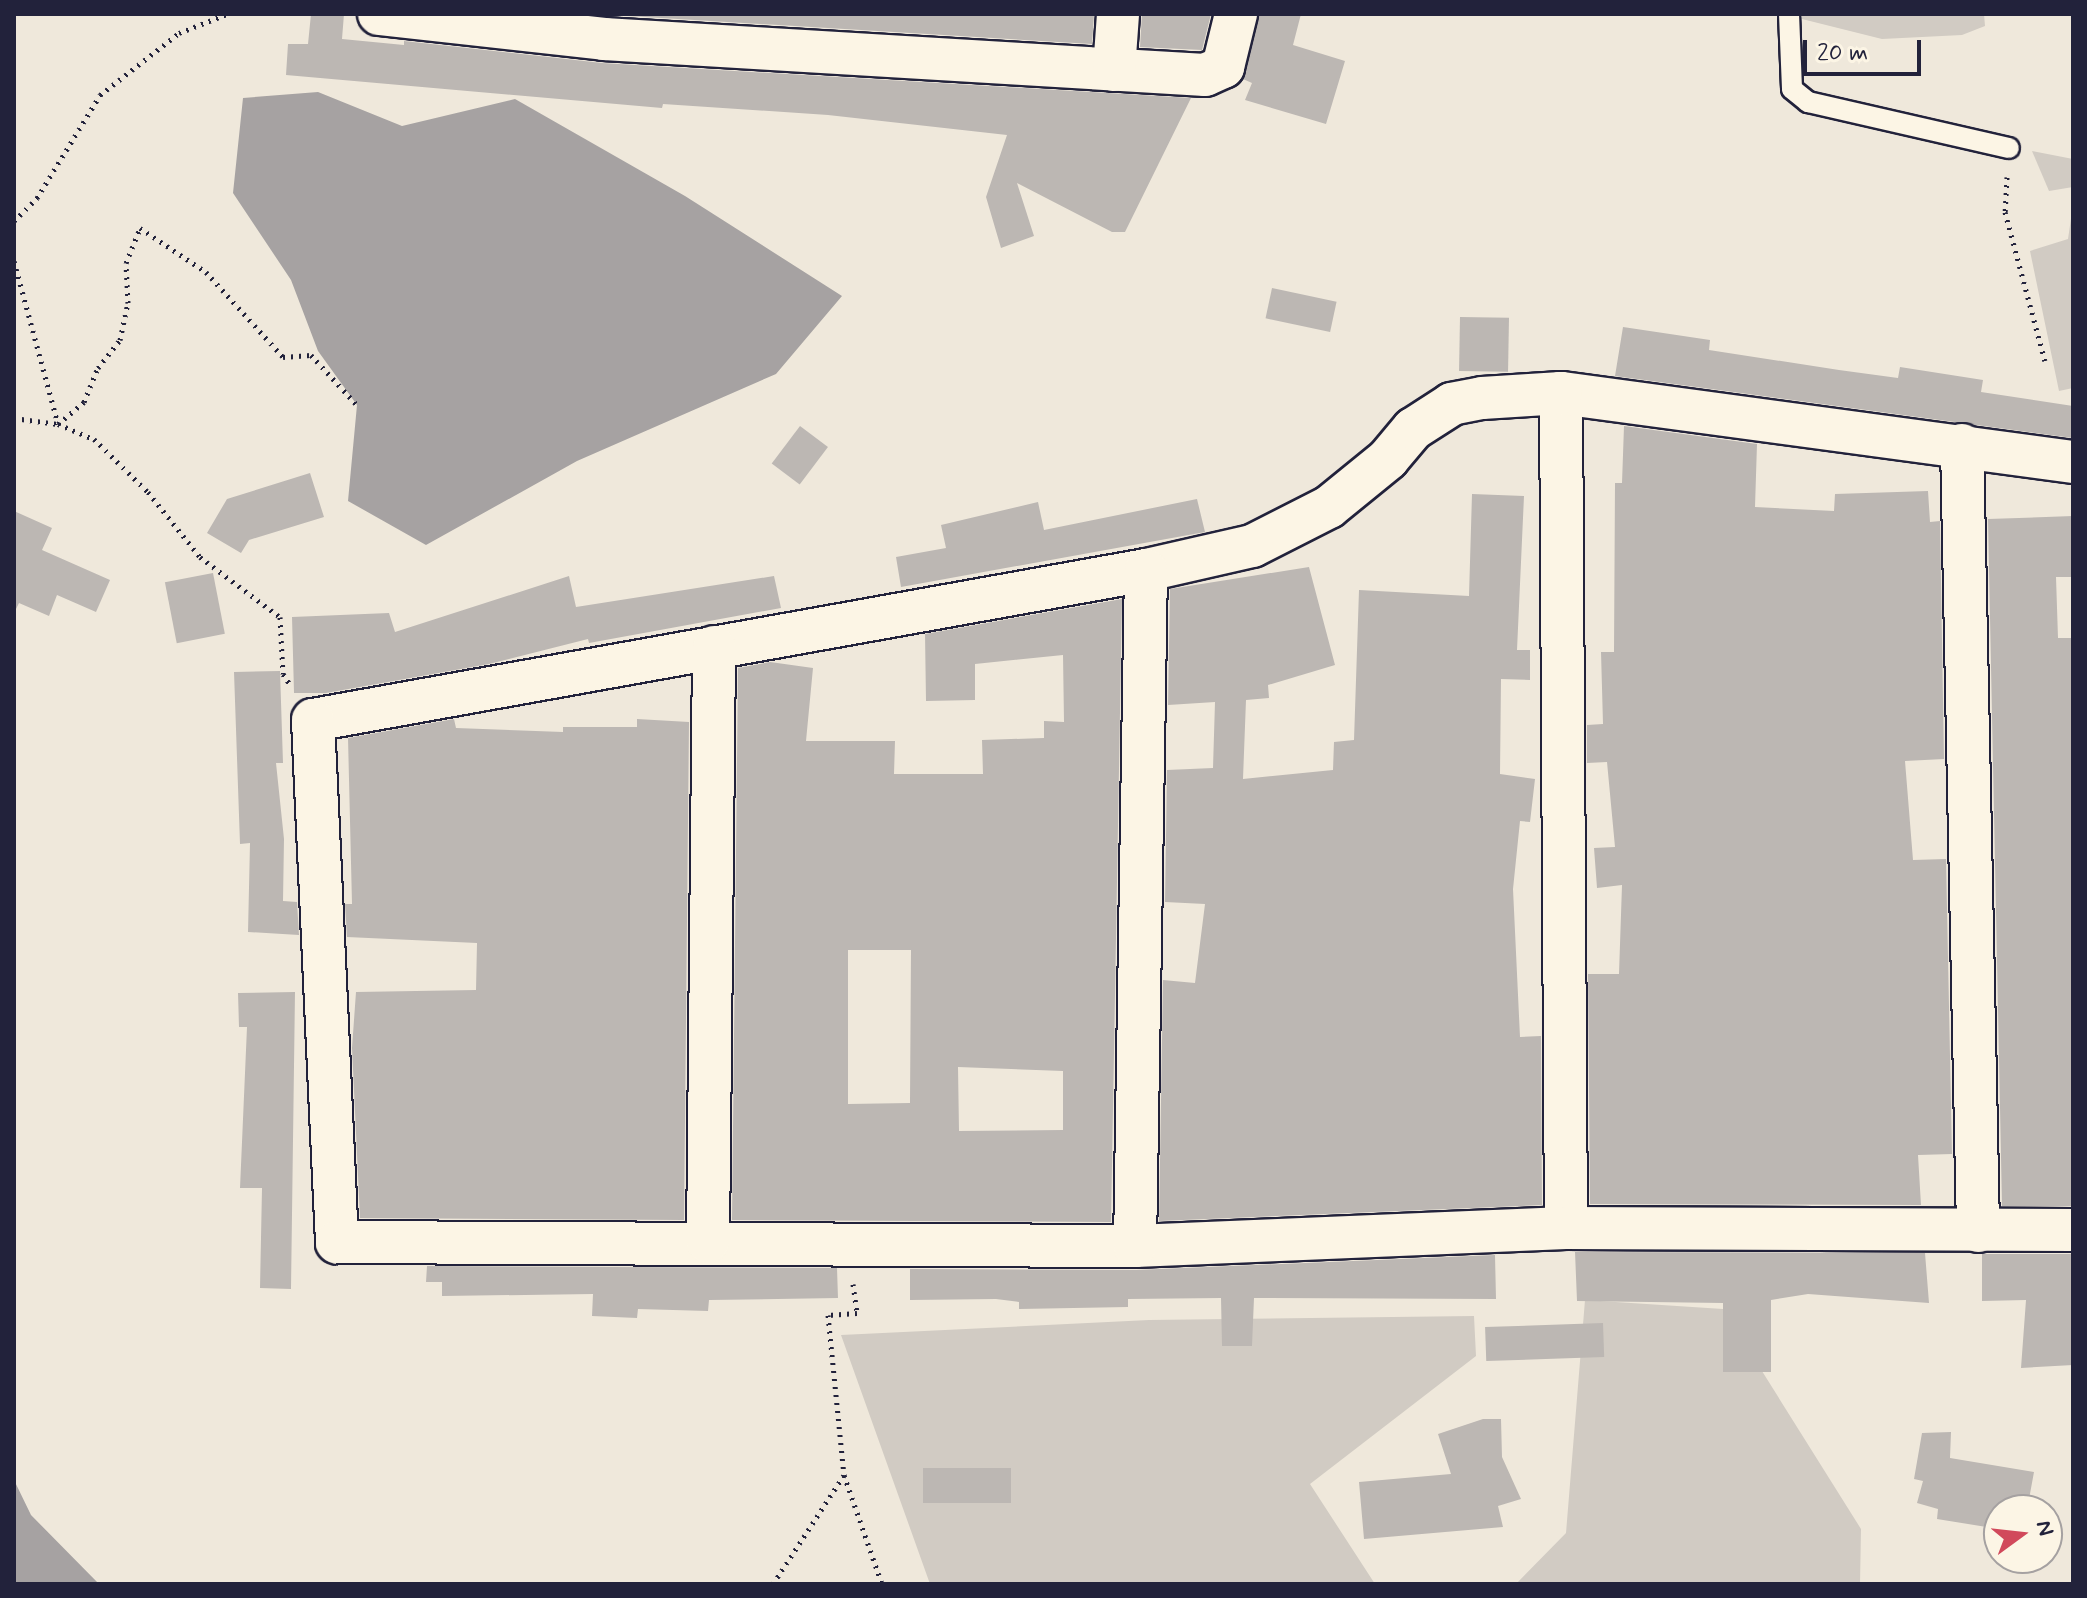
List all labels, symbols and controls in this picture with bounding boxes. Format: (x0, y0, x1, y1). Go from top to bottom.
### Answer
scale bar (1807, 24, 1925, 74)
text: 20 m (1817, 38, 1868, 69)
north arrow (1983, 1494, 2063, 1574)
text: N (2029, 1518, 2060, 1539)

